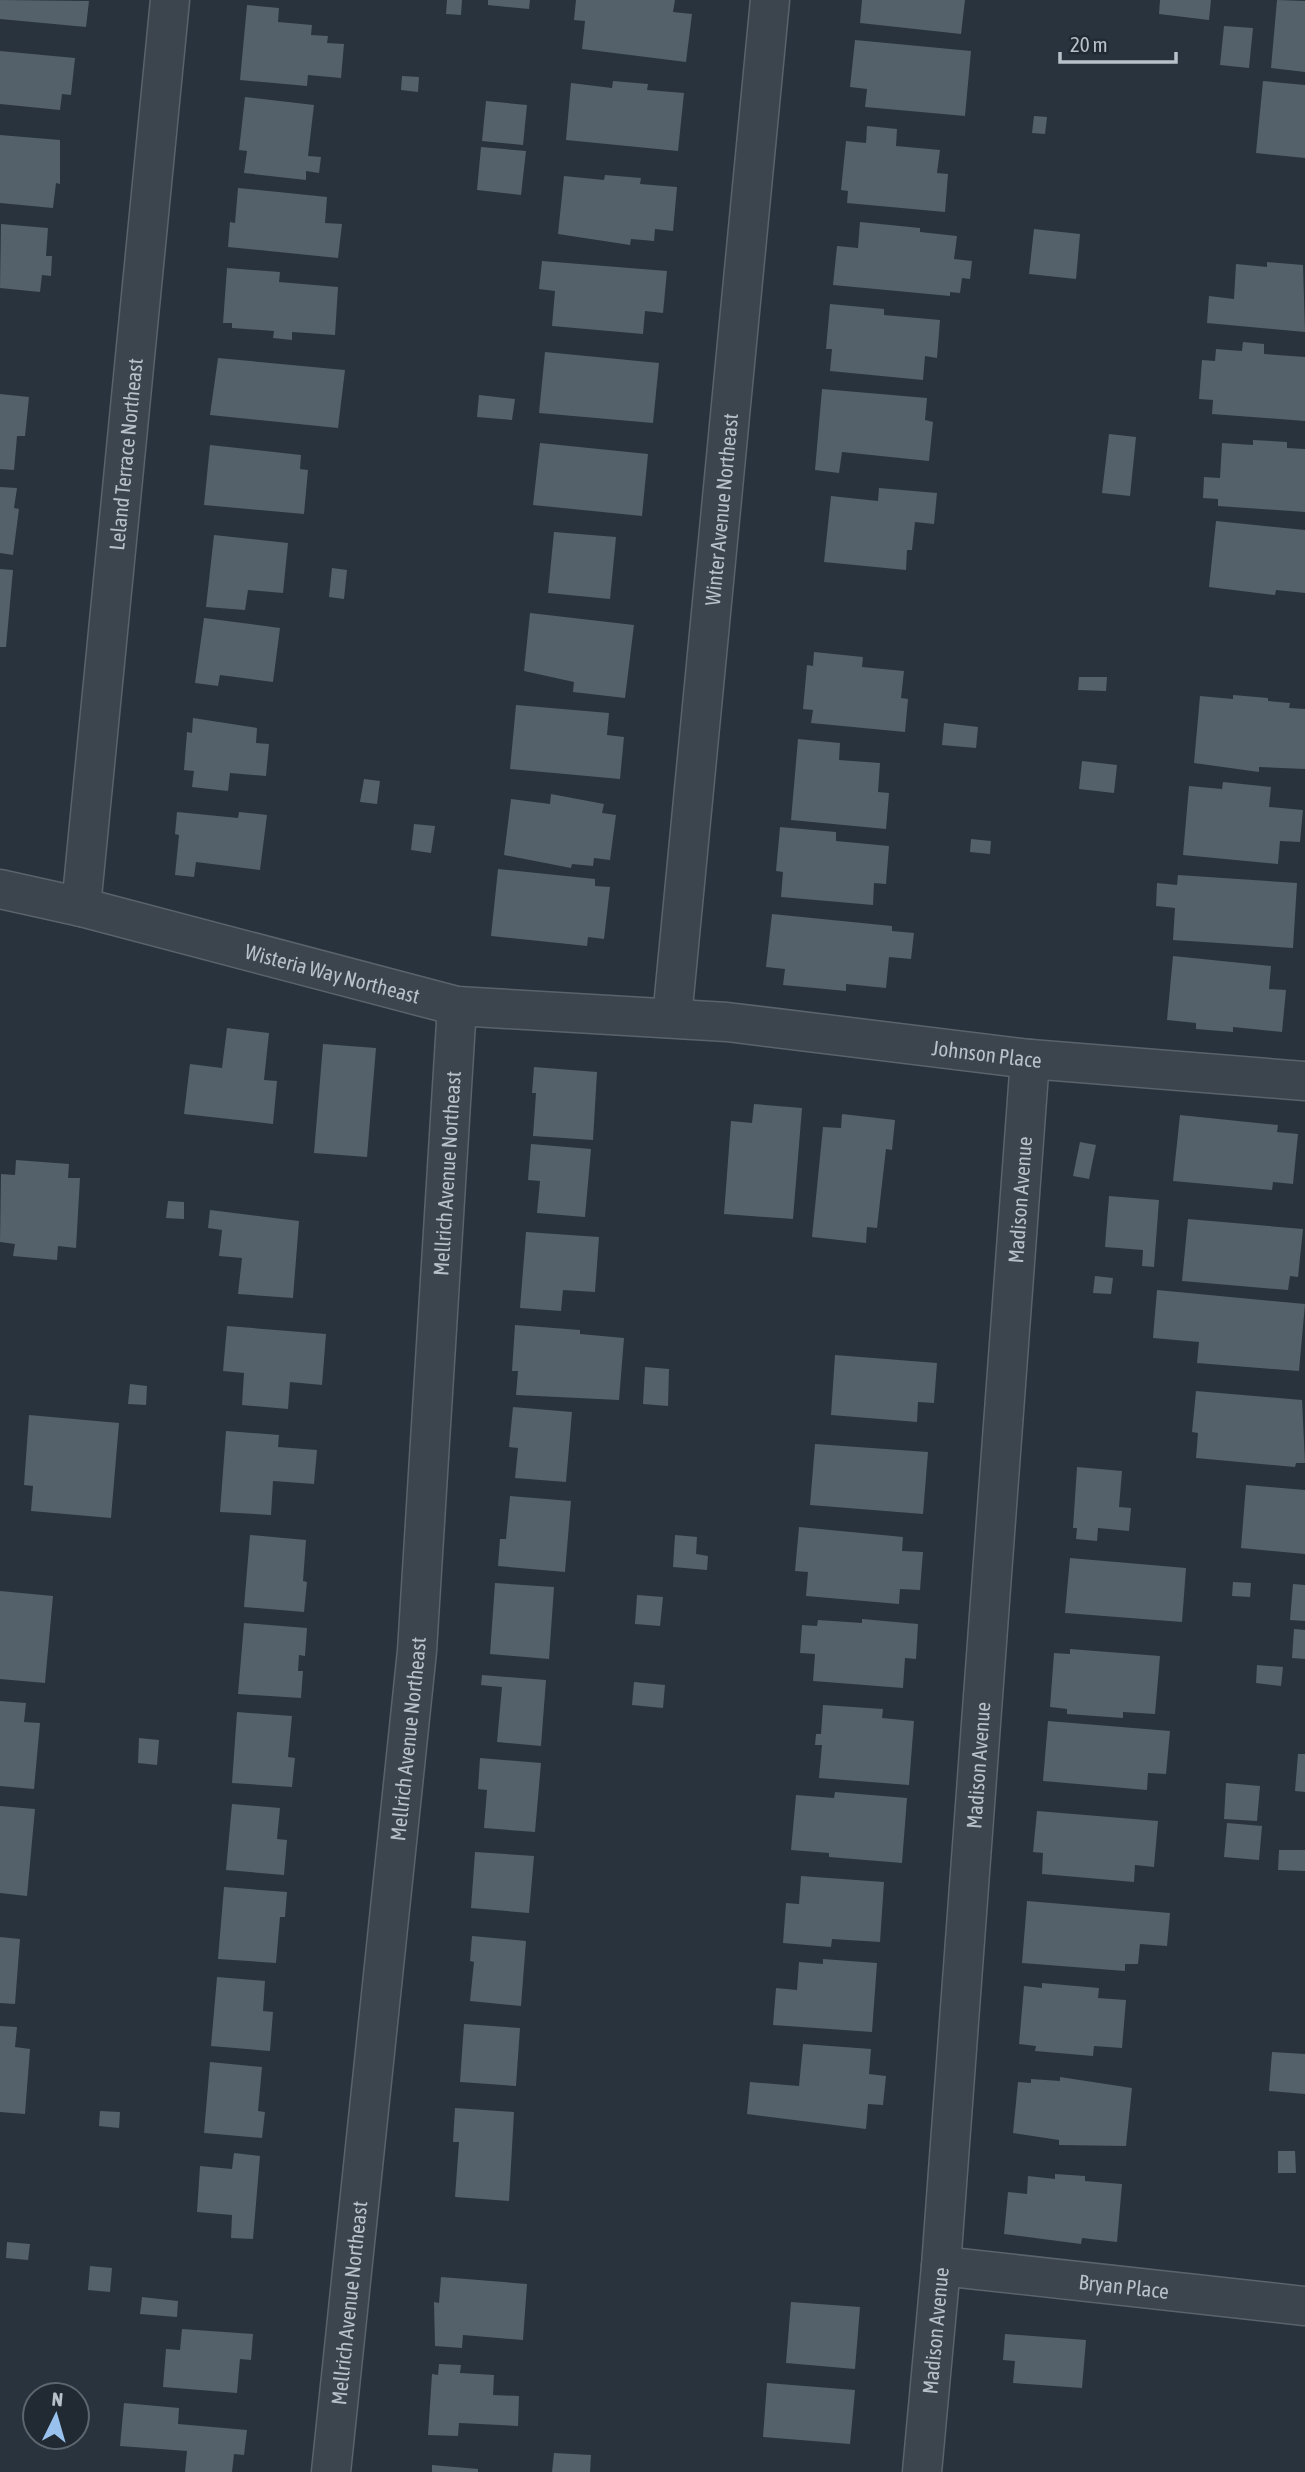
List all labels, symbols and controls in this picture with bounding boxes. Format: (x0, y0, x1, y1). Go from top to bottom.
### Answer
scale bar (1060, 21, 1176, 65)
text: 20 m (1070, 32, 1108, 56)
street label: Leland Terrace Northeast (104, 357, 147, 551)
street label: Winter Avenue Northeast (700, 412, 742, 607)
street label: Wisteria Way Northeast (242, 939, 422, 1008)
street label: Johnson Place (931, 1035, 1043, 1072)
street label: Mellrich Avenue Northeast (428, 1070, 465, 1276)
street label: Madison Avenue (1003, 1135, 1036, 1264)
street label: Mellrich Avenue Northeast (385, 1636, 430, 1842)
street label: Madison Avenue (961, 1701, 995, 1830)
street label: Mellrich Avenue Northeast (326, 2200, 371, 2406)
street label: Madison Avenue (917, 2266, 953, 2395)
street label: Bryan Place (1078, 2269, 1170, 2303)
north arrow (21, 2381, 91, 2451)
text: N (51, 2388, 64, 2411)

